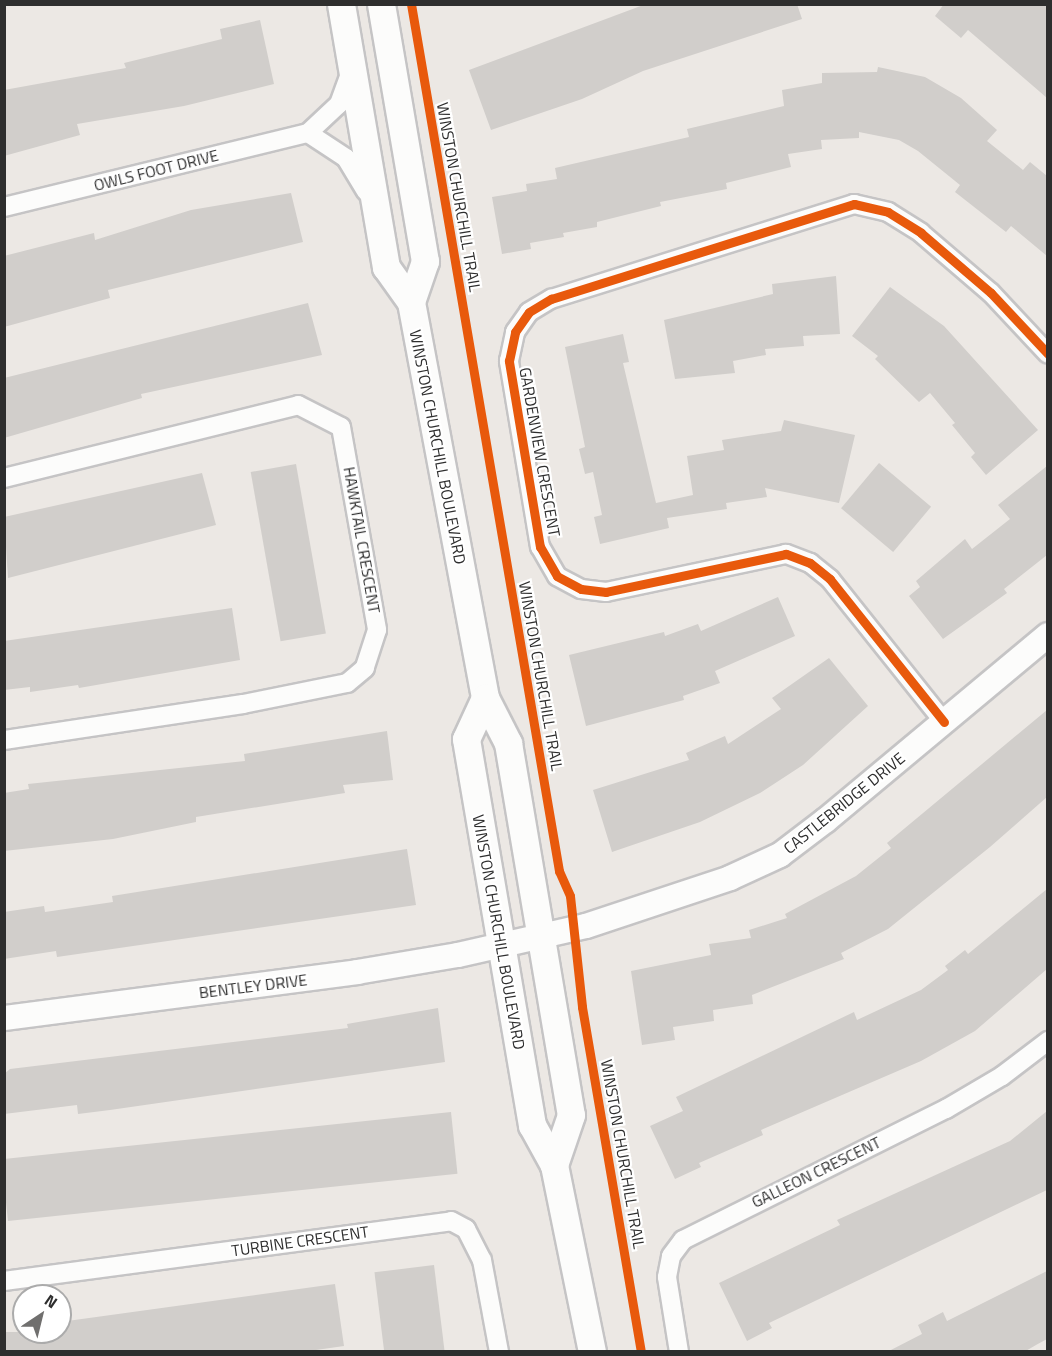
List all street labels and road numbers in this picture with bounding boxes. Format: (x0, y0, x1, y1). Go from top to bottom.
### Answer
street label: WINSTON CHURCHILL TRAIL (433, 101, 485, 293)
street label: OWLS FOOT DRIVE (92, 145, 220, 195)
street label: WINSTON CHURCHILL BOULEVARD (406, 328, 470, 566)
street label: GARDENVIEW CRESCENT (516, 366, 564, 538)
street label: HAWKTAIL CRESCENT (340, 465, 384, 615)
street label: WINSTON CHURCHILL TRAIL (515, 580, 567, 772)
street label: CASTLEBRIDGE DRIVE (780, 748, 908, 858)
street label: WINSTON CHURCHILL BOULEVARD (469, 813, 529, 1051)
street label: BENTLEY DRIVE (198, 970, 308, 1002)
street label: WINSTON CHURCHILL TRAIL (597, 1058, 649, 1250)
street label: GALLEON CRESCENT (748, 1132, 884, 1212)
street label: TURBINE CRESCENT (230, 1222, 370, 1260)

